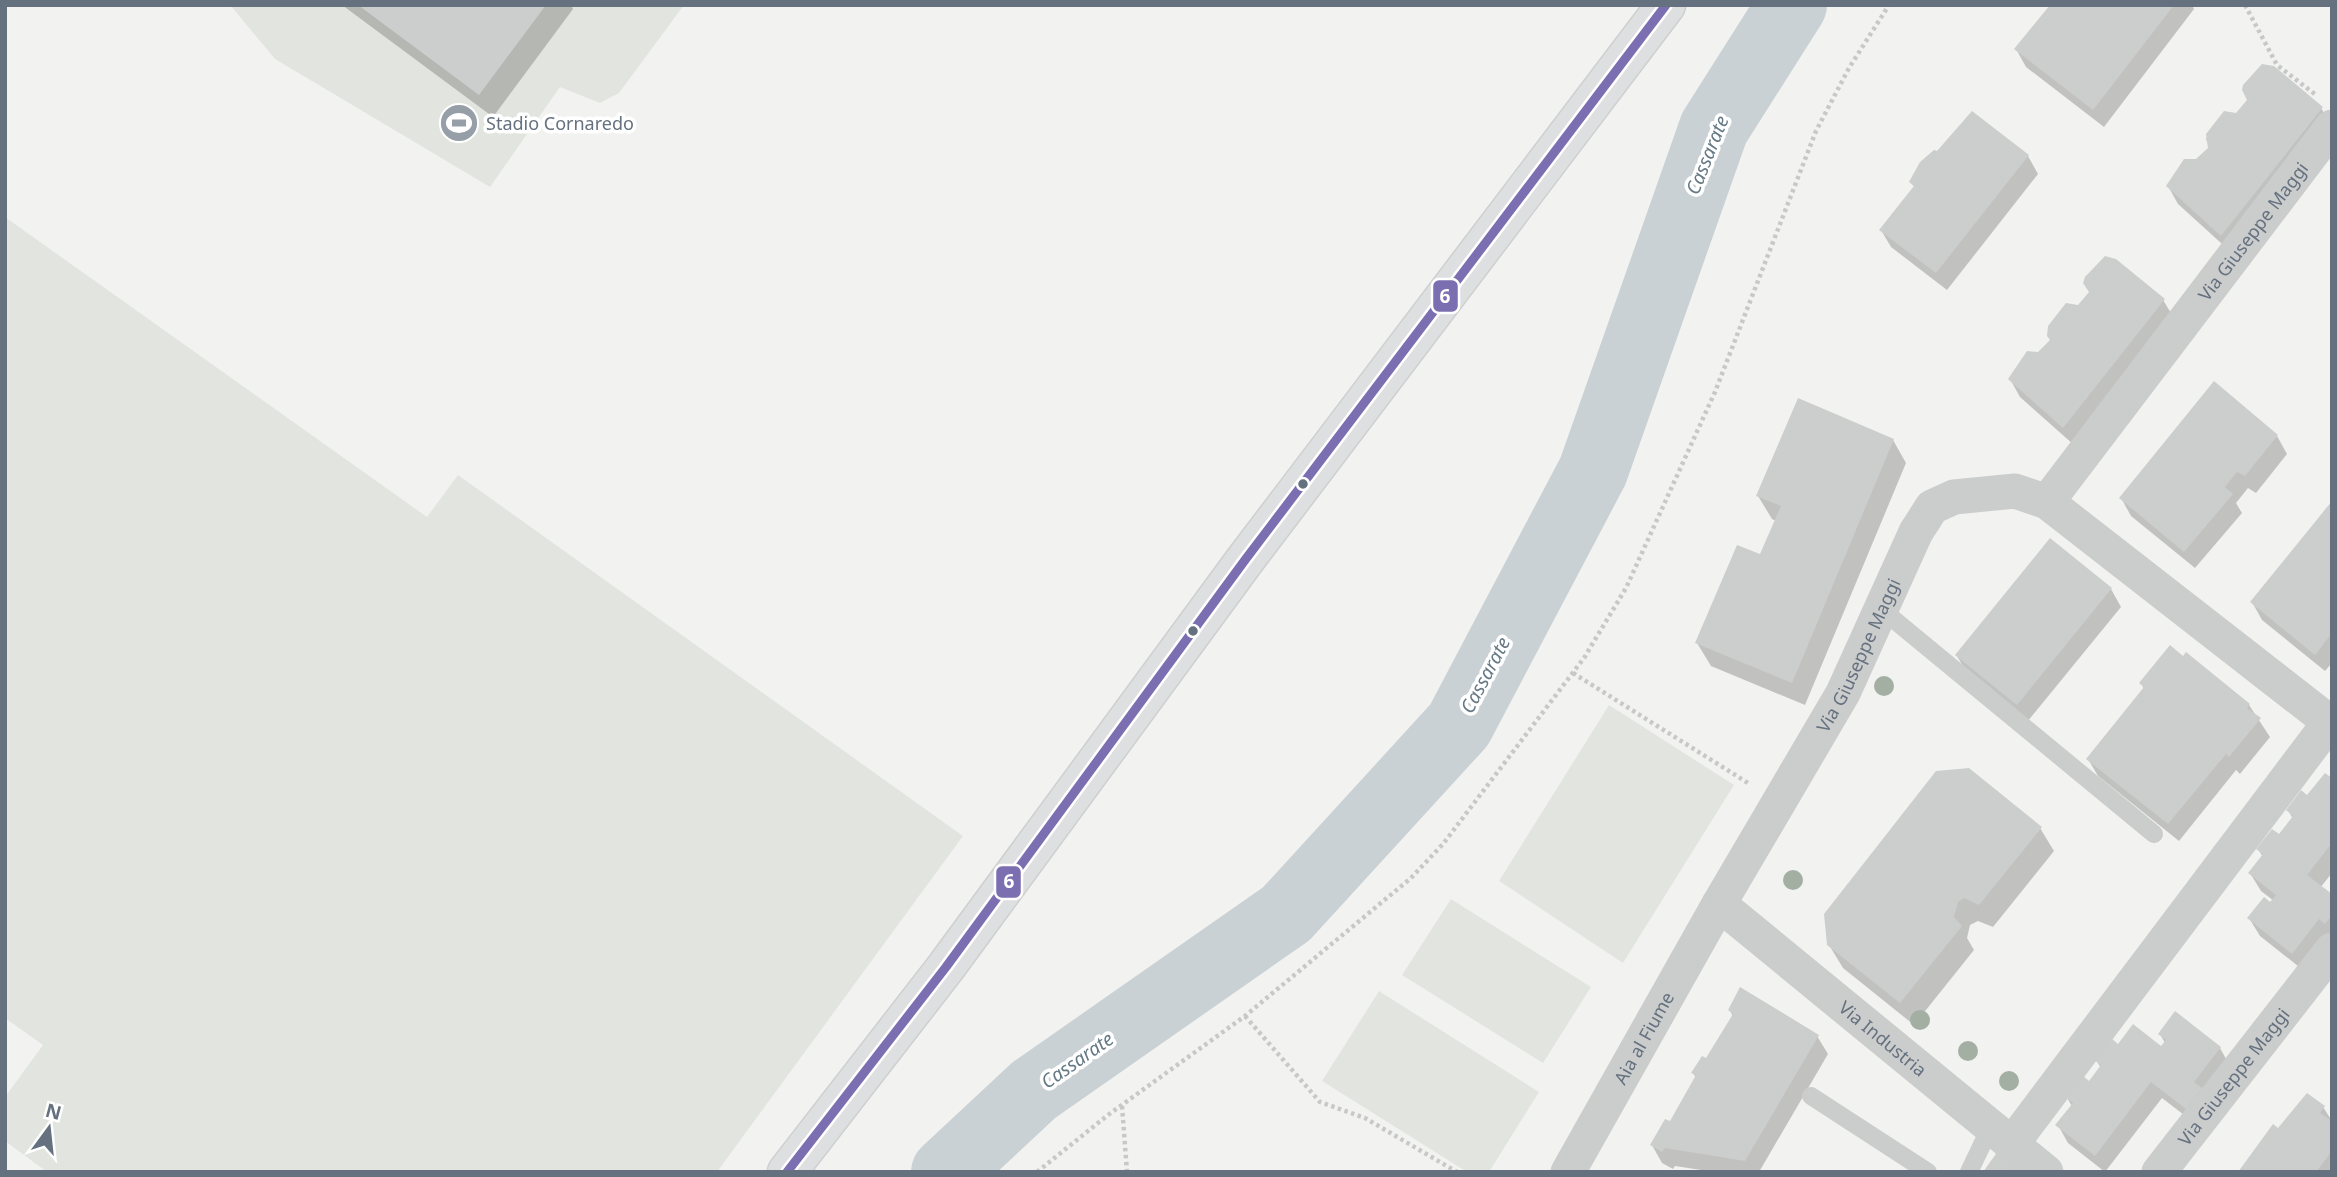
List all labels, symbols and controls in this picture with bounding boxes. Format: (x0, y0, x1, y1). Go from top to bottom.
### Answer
sports icon: Stadio Cornaredo (438, 102, 480, 144)
place label: Stadio Cornaredo (486, 111, 634, 135)
water label: Cassarate (1679, 112, 1735, 198)
street label: Via Giuseppe Maggi (2192, 157, 2313, 306)
line badge: 6 (1432, 279, 1459, 313)
text: 6 (1440, 283, 1451, 309)
unlabelled marker (1296, 477, 1310, 491)
street label: Via Giuseppe Maggi (1811, 574, 1905, 737)
unlabelled marker (1186, 624, 1200, 638)
water label: Cassarate (1454, 632, 1516, 718)
line badge: 6 (995, 865, 1022, 899)
text: 6 (1004, 868, 1015, 894)
street label: Aia al Fiume (1608, 987, 1679, 1088)
street label: Via Industria (1834, 995, 1932, 1082)
street label: Via Giuseppe Maggi (2172, 1003, 2295, 1150)
water label: Cassarate (1036, 1026, 1118, 1094)
north arrow (14, 1093, 84, 1163)
text: N (43, 1097, 64, 1126)

